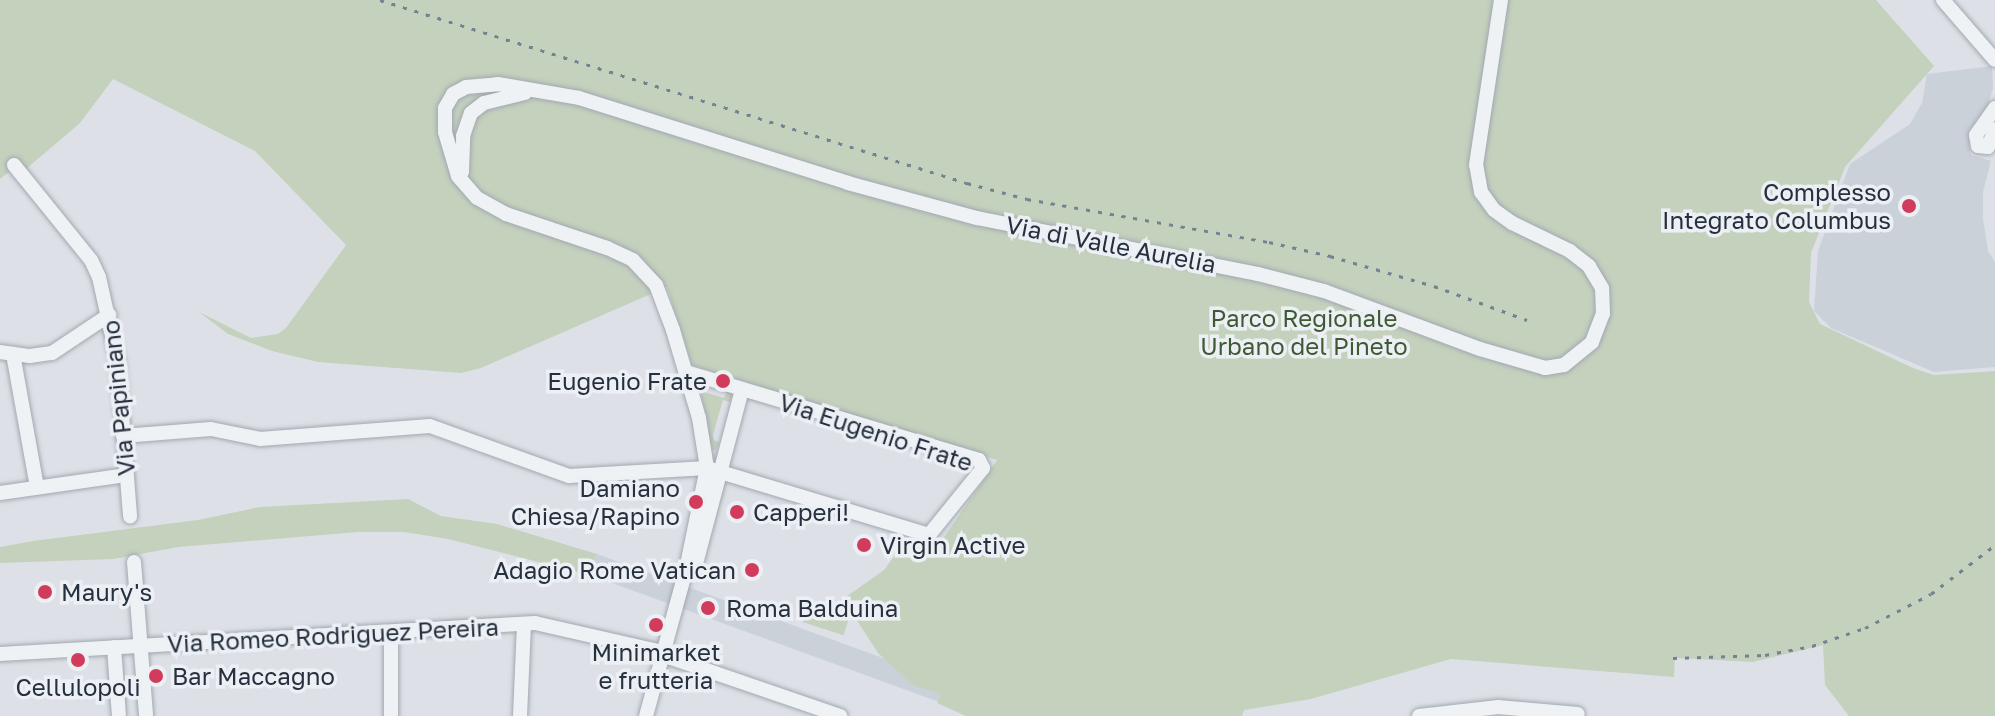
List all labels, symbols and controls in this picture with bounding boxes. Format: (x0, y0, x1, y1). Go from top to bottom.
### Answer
place label: Complesso Integrato Columbus (1662, 178, 1891, 234)
marker: Complesso Integrato Columbus (1898, 195, 1920, 217)
street label: Via di Valle Aurelia (1004, 210, 1218, 278)
park label: Parco Regionale Urbano del Pineto (1200, 304, 1408, 360)
street label: Via Papiniano (96, 319, 140, 477)
place label: Eugenio Frate (547, 367, 707, 395)
marker: Eugenio Frate (714, 372, 732, 390)
street label: Via Eugenio Frate (776, 387, 976, 477)
place label: Damiano Chiesa/Rapino (511, 474, 680, 530)
marker: Damiano Chiesa/Rapino (687, 493, 705, 511)
place label: Capperi! (753, 498, 849, 526)
marker: Capperi! (728, 503, 746, 521)
place label: Virgin Active (880, 531, 1025, 559)
marker: Virgin Active (855, 536, 873, 554)
place label: Adagio Rome Vatican (493, 556, 736, 584)
marker: Adagio Rome Vatican (743, 561, 761, 579)
place label: Maury's (61, 578, 152, 606)
marker: Maury's (36, 583, 54, 601)
place label: Roma Balduina (726, 594, 898, 622)
marker: Roma Balduina (697, 597, 719, 619)
street label: Via Romeo Rodriguez Pereira (166, 612, 500, 658)
marker: Minimarket e frutteria (647, 616, 665, 634)
place label: Minimarket e frutteria (591, 638, 721, 694)
marker: Cellulopoli (69, 651, 87, 669)
place label: Bar Maccagno (172, 662, 335, 690)
marker: Bar Maccagno (147, 667, 165, 685)
place label: Cellulopoli (15, 673, 141, 701)

